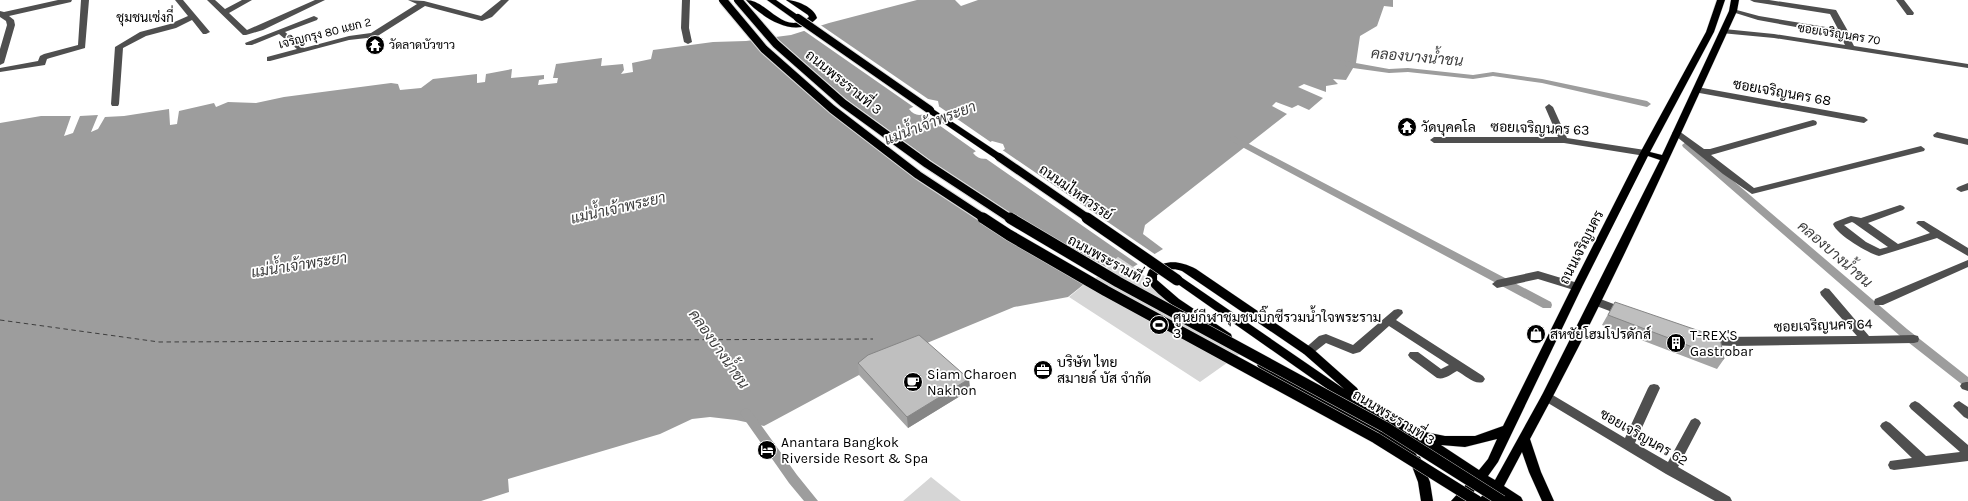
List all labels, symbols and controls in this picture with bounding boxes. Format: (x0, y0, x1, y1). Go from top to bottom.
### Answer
district label: ชุมชนเซ่งกี่ (116, 5, 174, 27)
street label: เจริญกรุง 80 แยก 2 (277, 15, 373, 53)
street label: ซอยเจริญนคร 70 (1797, 21, 1881, 47)
temple icon: วัดลาดบัวขาว (364, 34, 386, 56)
place label: วัดลาดบัวขาว (389, 38, 455, 52)
water label: คลองบางน้ำชน (1370, 40, 1465, 70)
street label: ถนนพระรามที่ 3 (802, 43, 888, 118)
street label: ซอยเจริญนคร 68 (1731, 75, 1832, 109)
water label: แม่น้ำเจ้าพระยา (880, 93, 978, 149)
temple icon: วัดบุคคโล (1396, 116, 1418, 138)
street label: ซอยเจริญนคร 63 (1490, 118, 1590, 139)
place label: วัดบุคคโล (1421, 119, 1476, 137)
street label: ถนนมไหสวรรย์ (1036, 160, 1116, 224)
water label: แม่น้ำเจ้าพระยา (568, 184, 667, 228)
street label: ถนนเจริญนคร (1556, 207, 1607, 287)
water label: คลองบางน้ำชน (1794, 214, 1879, 291)
street label: ถนนพระรามที่ 3 (1065, 228, 1157, 291)
water label: แม่น้ำเจ้าพระยา (249, 245, 348, 281)
water label: คลองบางน้ำชน (685, 304, 756, 392)
place label: ศูนย์กีฬาชุมชนบิ๊กซีรวมน้ำใจพระราม 3 (1173, 305, 1381, 342)
sports icon: ศูนย์กีฬาชุมชนบิ๊กซีรวมน้ำใจพระราม 3 (1148, 314, 1170, 336)
street label: ซอยเจริญนคร 64 (1773, 315, 1873, 336)
shop icon: สหชัยโฮมโปรดักส์ (1525, 323, 1547, 345)
place label: สหชัยโฮมโปรดักส์ (1550, 325, 1651, 343)
place label: T-REX'S Gastrobar (1690, 327, 1754, 360)
building icon: T-REX'S Gastrobar (1665, 332, 1687, 354)
place label: บริษัท ไทย สมายล์ บัส จำกัด (1057, 354, 1151, 387)
office icon: บริษัท ไทย สมายล์ บัส จำกัด (1032, 359, 1054, 381)
place label: Siam Charoen Nakhon (927, 366, 1017, 399)
cafe icon: Siam Charoen Nakhon (902, 371, 924, 393)
street label: ถนนพระรามที่ 3 (1349, 383, 1440, 449)
street label: ซอยเจริญนคร 62 (1597, 405, 1691, 470)
place label: Anantara Bangkok Riverside Resort & Spa (781, 434, 928, 467)
hotel icon: Anantara Bangkok Riverside Resort & Spa (756, 439, 778, 461)

